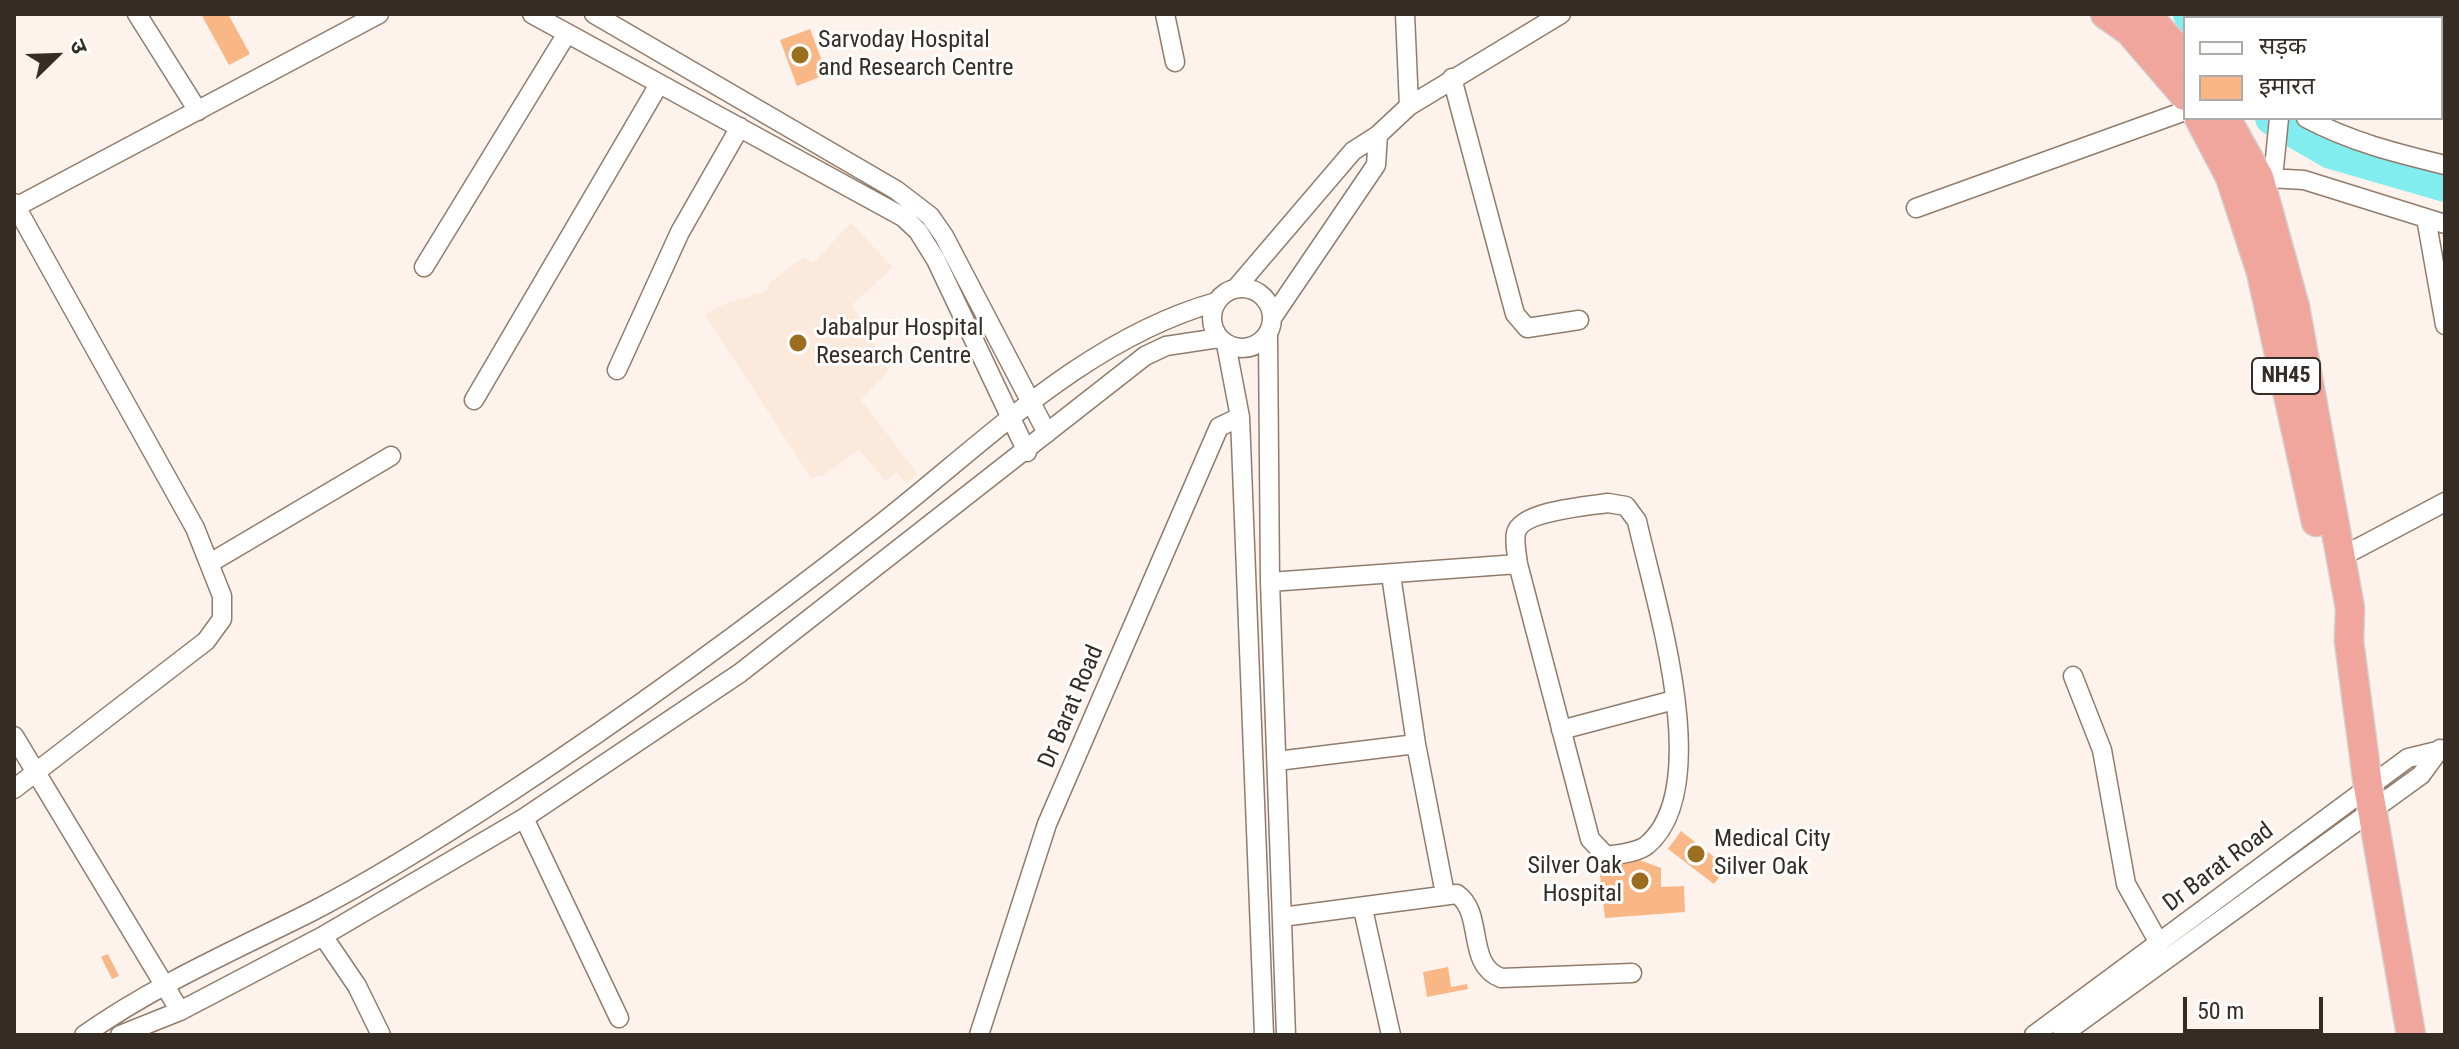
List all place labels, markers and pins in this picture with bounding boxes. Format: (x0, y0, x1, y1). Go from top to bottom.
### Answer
place label: Sarvoday Hospital and Research Centre (818, 27, 1013, 83)
marker: Sarvoday Hospital and Research Centre (789, 44, 811, 66)
place label: Jabalpur Hospital Research Centre (816, 315, 984, 371)
marker: Jabalpur Hospital Research Centre (787, 332, 809, 354)
place label: Medical City Silver Oak (1714, 826, 1831, 882)
marker: Medical City Silver Oak (1685, 843, 1707, 865)
place label: Silver Oak Hospital (1528, 853, 1622, 909)
marker: Silver Oak Hospital (1629, 870, 1651, 892)

